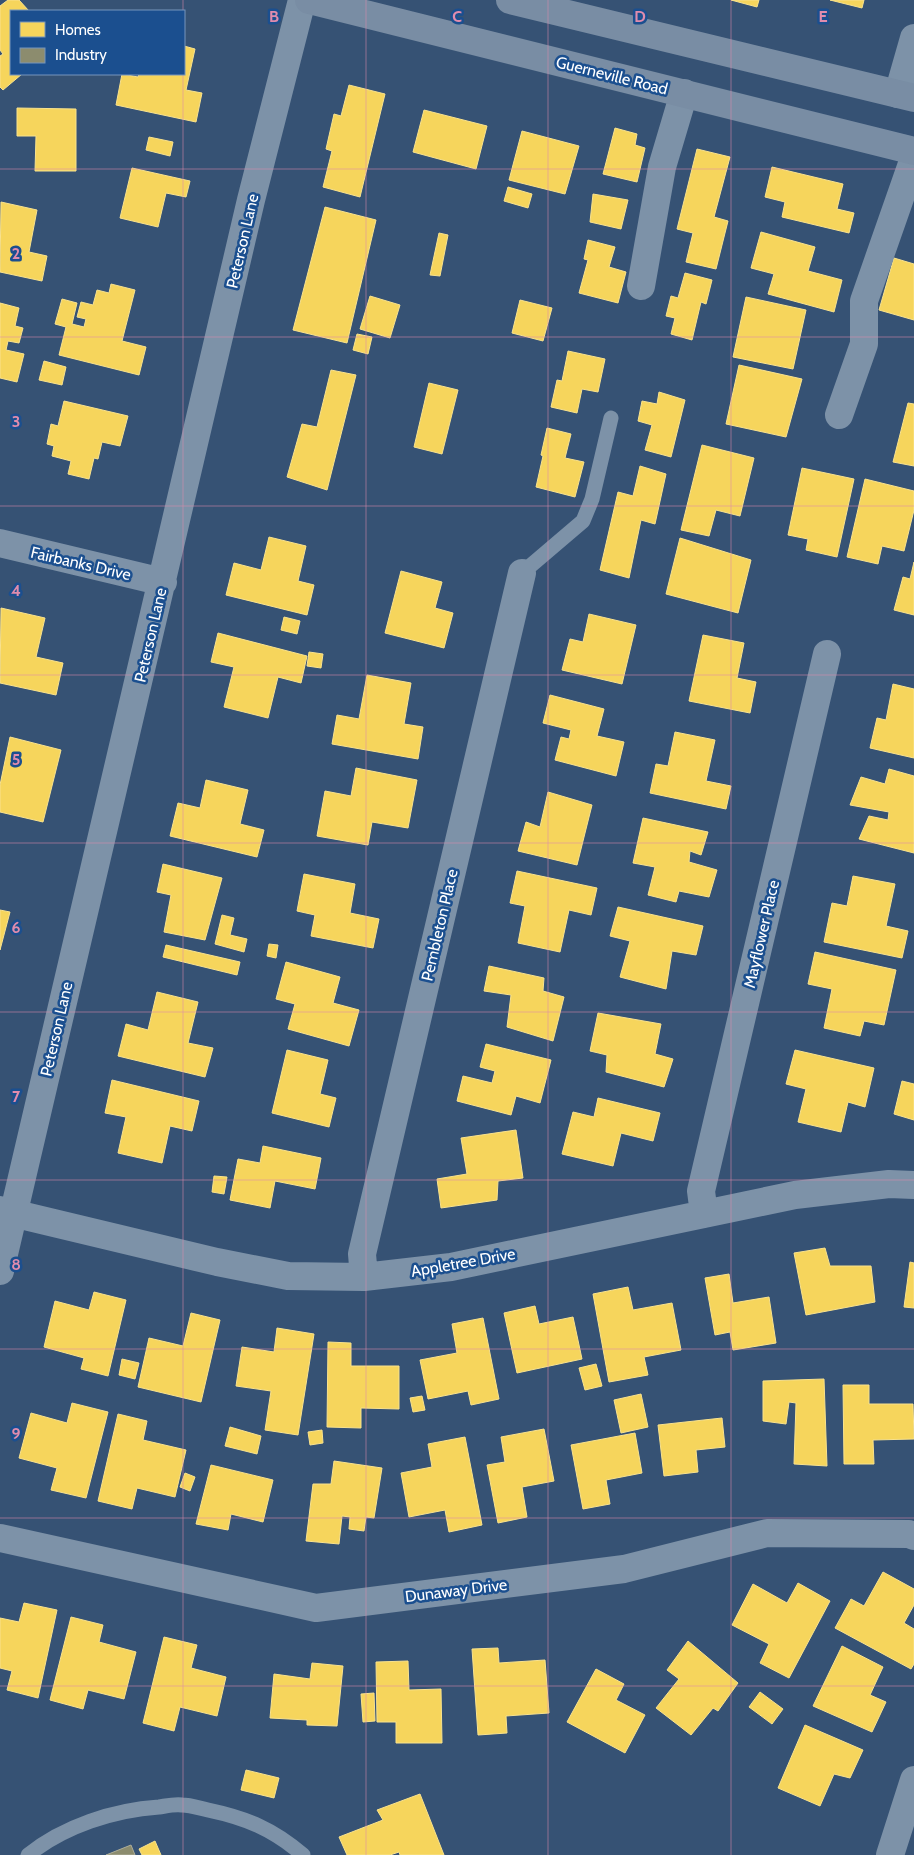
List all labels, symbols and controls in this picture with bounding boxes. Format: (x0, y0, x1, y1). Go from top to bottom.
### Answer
text: B (269, 7, 279, 26)
text: C (452, 7, 462, 26)
text: D (634, 7, 646, 26)
text: E (818, 7, 828, 26)
legend (10, 10, 185, 75)
text: Homes (55, 21, 101, 39)
text: Industry (55, 46, 107, 64)
street label: Guerneville Road (554, 52, 670, 99)
street label: Peterson Lane (222, 192, 263, 290)
text: 2 (12, 244, 20, 263)
text: 3 (12, 412, 20, 431)
street label: Fairbanks Drive (29, 543, 133, 584)
text: 4 (11, 581, 21, 600)
street label: Peterson Lane (130, 586, 171, 684)
text: 5 (12, 750, 20, 769)
street label: Pembleton Place (417, 867, 462, 983)
street label: Mayflower Place (740, 878, 783, 990)
text: 6 (12, 918, 21, 937)
street label: Peterson Lane (36, 980, 77, 1078)
text: 7 (12, 1087, 21, 1106)
street label: Appletree Drive (409, 1244, 517, 1281)
text: 8 (11, 1255, 21, 1274)
text: 9 (12, 1424, 21, 1443)
street label: Dunaway Drive (404, 1575, 508, 1606)

